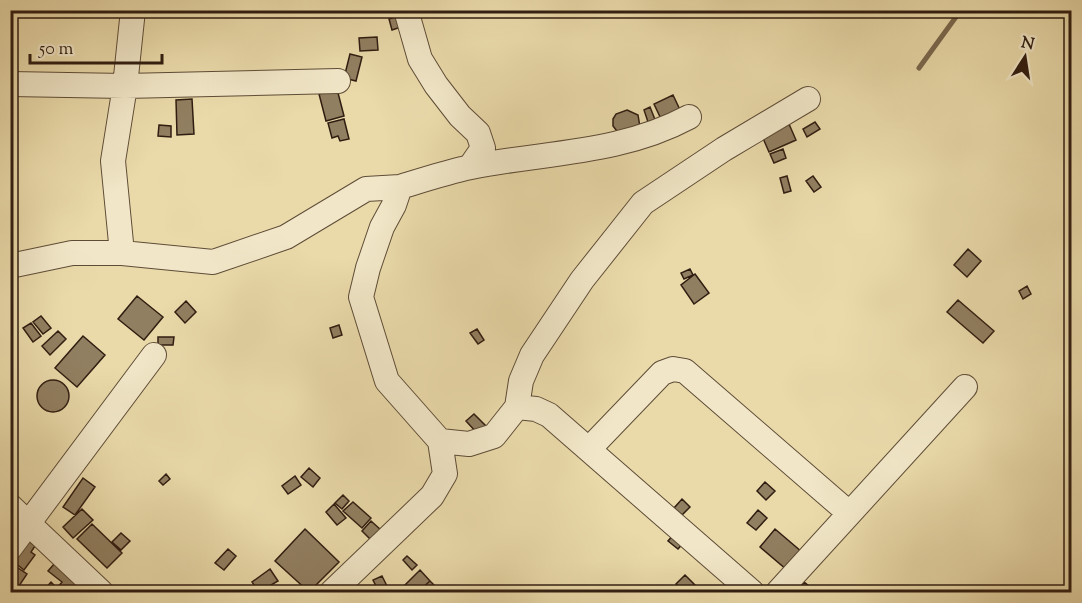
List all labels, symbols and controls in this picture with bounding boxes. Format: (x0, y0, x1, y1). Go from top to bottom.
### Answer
scale bar (30, 27, 162, 65)
north arrow (995, 27, 1055, 87)
text: N (1019, 32, 1036, 57)
text: 50 m (38, 37, 74, 63)

